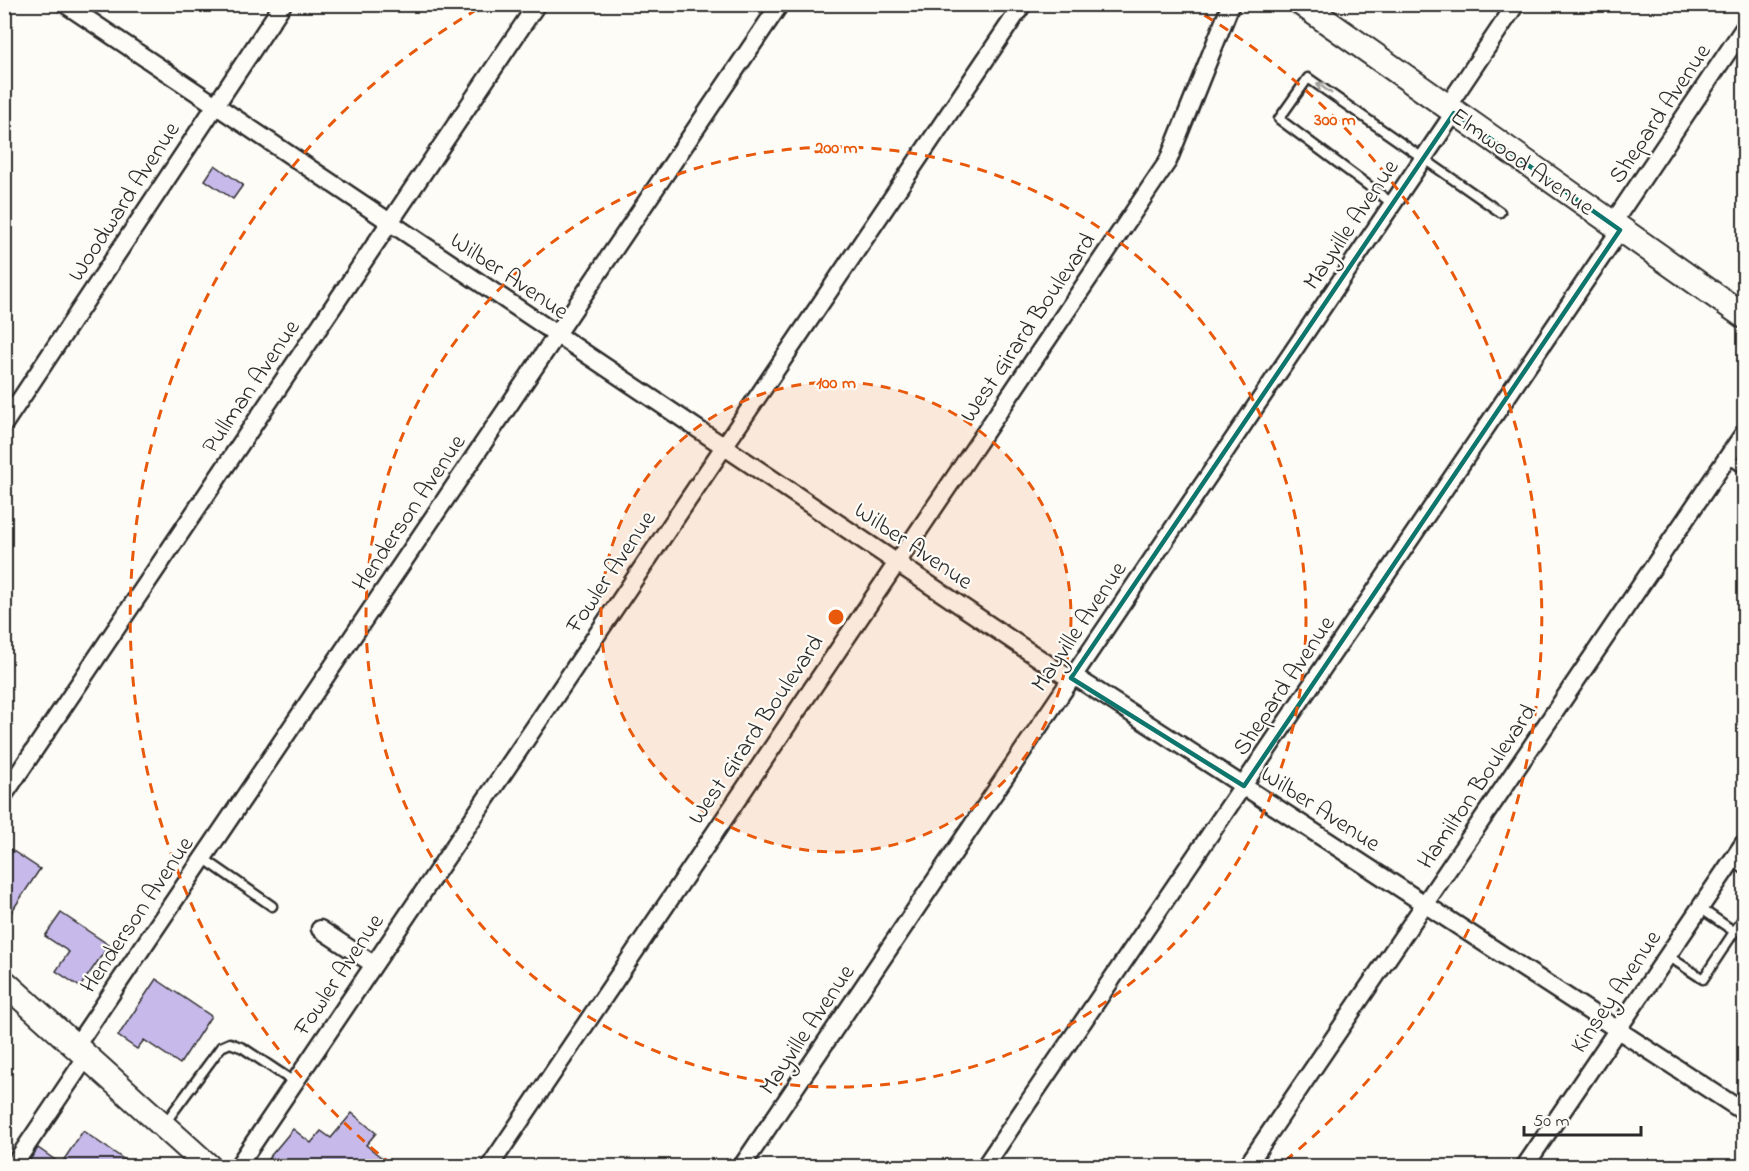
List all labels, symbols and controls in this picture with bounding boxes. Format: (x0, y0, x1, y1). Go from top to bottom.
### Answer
street label: Shepard Avenue (1601, 37, 1721, 191)
one-way arrow (1316, 82, 1332, 94)
street label: Elmwood Avenue (1442, 100, 1601, 226)
text: 300 m (1313, 108, 1356, 134)
street label: Woodward Avenue (60, 115, 190, 289)
text: 200 m (814, 136, 858, 162)
street label: Mayville Avenue (1295, 153, 1410, 298)
street label: Wilber Avenue (442, 224, 575, 330)
street label: West Girard Boulevard (952, 226, 1106, 430)
street label: Pullman Avenue (194, 313, 310, 462)
text: 100 m (816, 371, 856, 397)
street label: Henderson Avenue (345, 428, 476, 599)
street label: Wilber Avenue (846, 494, 979, 600)
street label: Fowler Avenue (558, 504, 666, 642)
street label: Mayville Avenue (1023, 555, 1138, 700)
centre of rings (826, 607, 846, 627)
street label: Shepard Avenue (1225, 609, 1345, 763)
street label: West Girard Boulevard (680, 628, 834, 832)
street label: Hamilton Boulevard (1410, 697, 1547, 877)
street label: Wilber Avenue (1253, 758, 1387, 862)
street label: Henderson Avenue (73, 830, 204, 1001)
street label: Fowler Avenue (286, 907, 394, 1045)
street label: Kinsey Avenue (1563, 924, 1672, 1062)
street label: Mayville Avenue (751, 958, 866, 1103)
scale bar (1524, 1099, 1641, 1137)
text: 50 m (1533, 1109, 1570, 1135)

